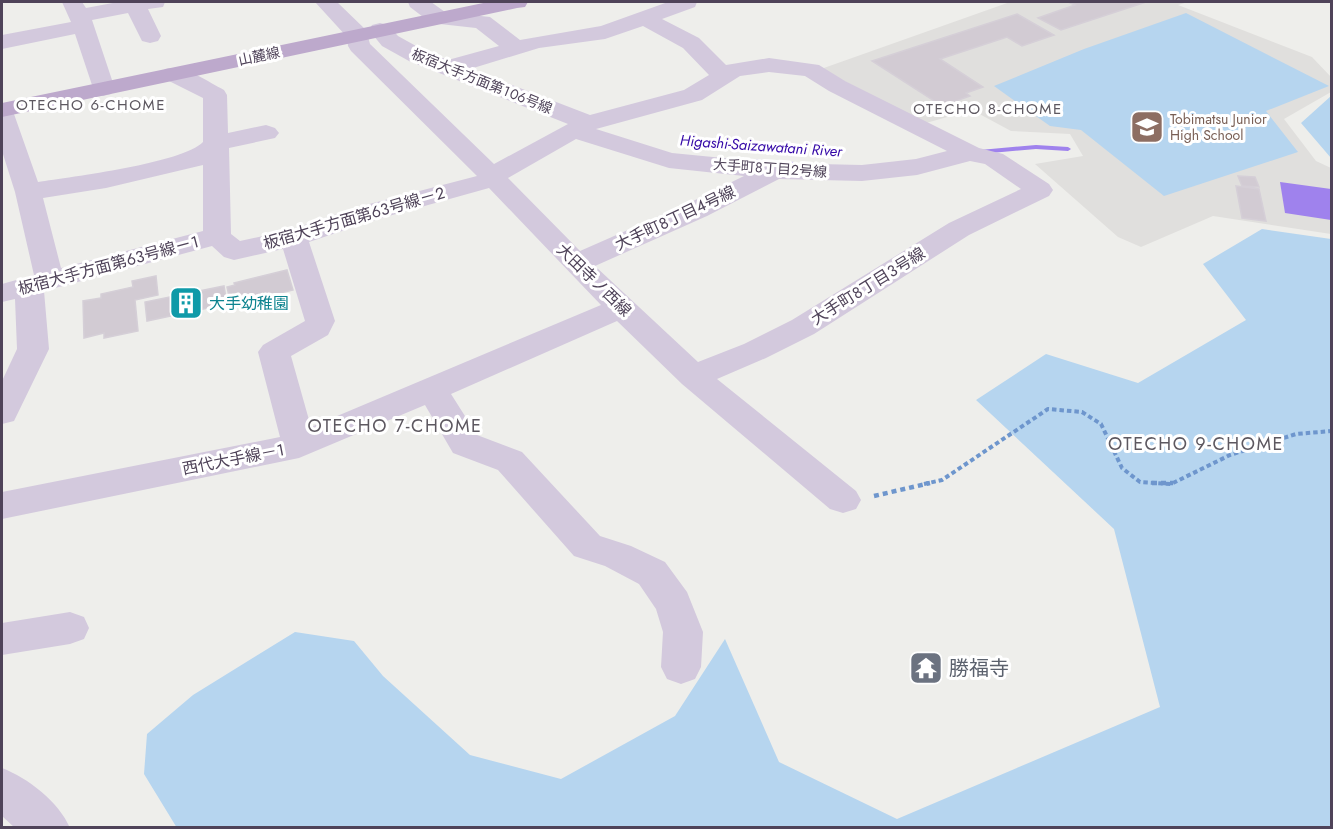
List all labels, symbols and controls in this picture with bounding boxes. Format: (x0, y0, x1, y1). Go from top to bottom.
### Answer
street label: 山麓線 (236, 42, 282, 70)
street label: 板宿大手方面第１０６号線 (409, 44, 555, 118)
district label: OTECHO 6-CHOME (16, 94, 166, 116)
district label: OTECHO 8-CHOME (913, 98, 1063, 120)
school or university icon: Tobimatsu Junior High School (1129, 109, 1165, 145)
place label: Tobimatsu Junior High School (1170, 109, 1267, 145)
water label: Higashi-Saizawatani River (679, 129, 844, 163)
street label: 大手町８丁目２号線 (712, 154, 828, 182)
street label: 大手町８丁目４号線 (611, 180, 739, 256)
street label: 板宿大手方面第６３号線－２ (261, 181, 447, 255)
street label: 板宿大手方面第６３号線－１ (15, 230, 203, 300)
street label: 大田寺ノ西線 (551, 238, 637, 322)
street label: 大手町８丁目３号線 (807, 242, 929, 330)
building icon: 大手幼稚園 (168, 285, 204, 321)
place label: 大手幼稚園 (209, 292, 289, 315)
district label: OTECHO 7-CHOME (308, 413, 482, 439)
district label: OTECHO 9-CHOME (1108, 431, 1284, 457)
street label: 西代大手線－１ (180, 438, 288, 480)
temple icon: 勝福寺 (908, 650, 944, 686)
place label: 勝福寺 (949, 654, 1009, 683)

